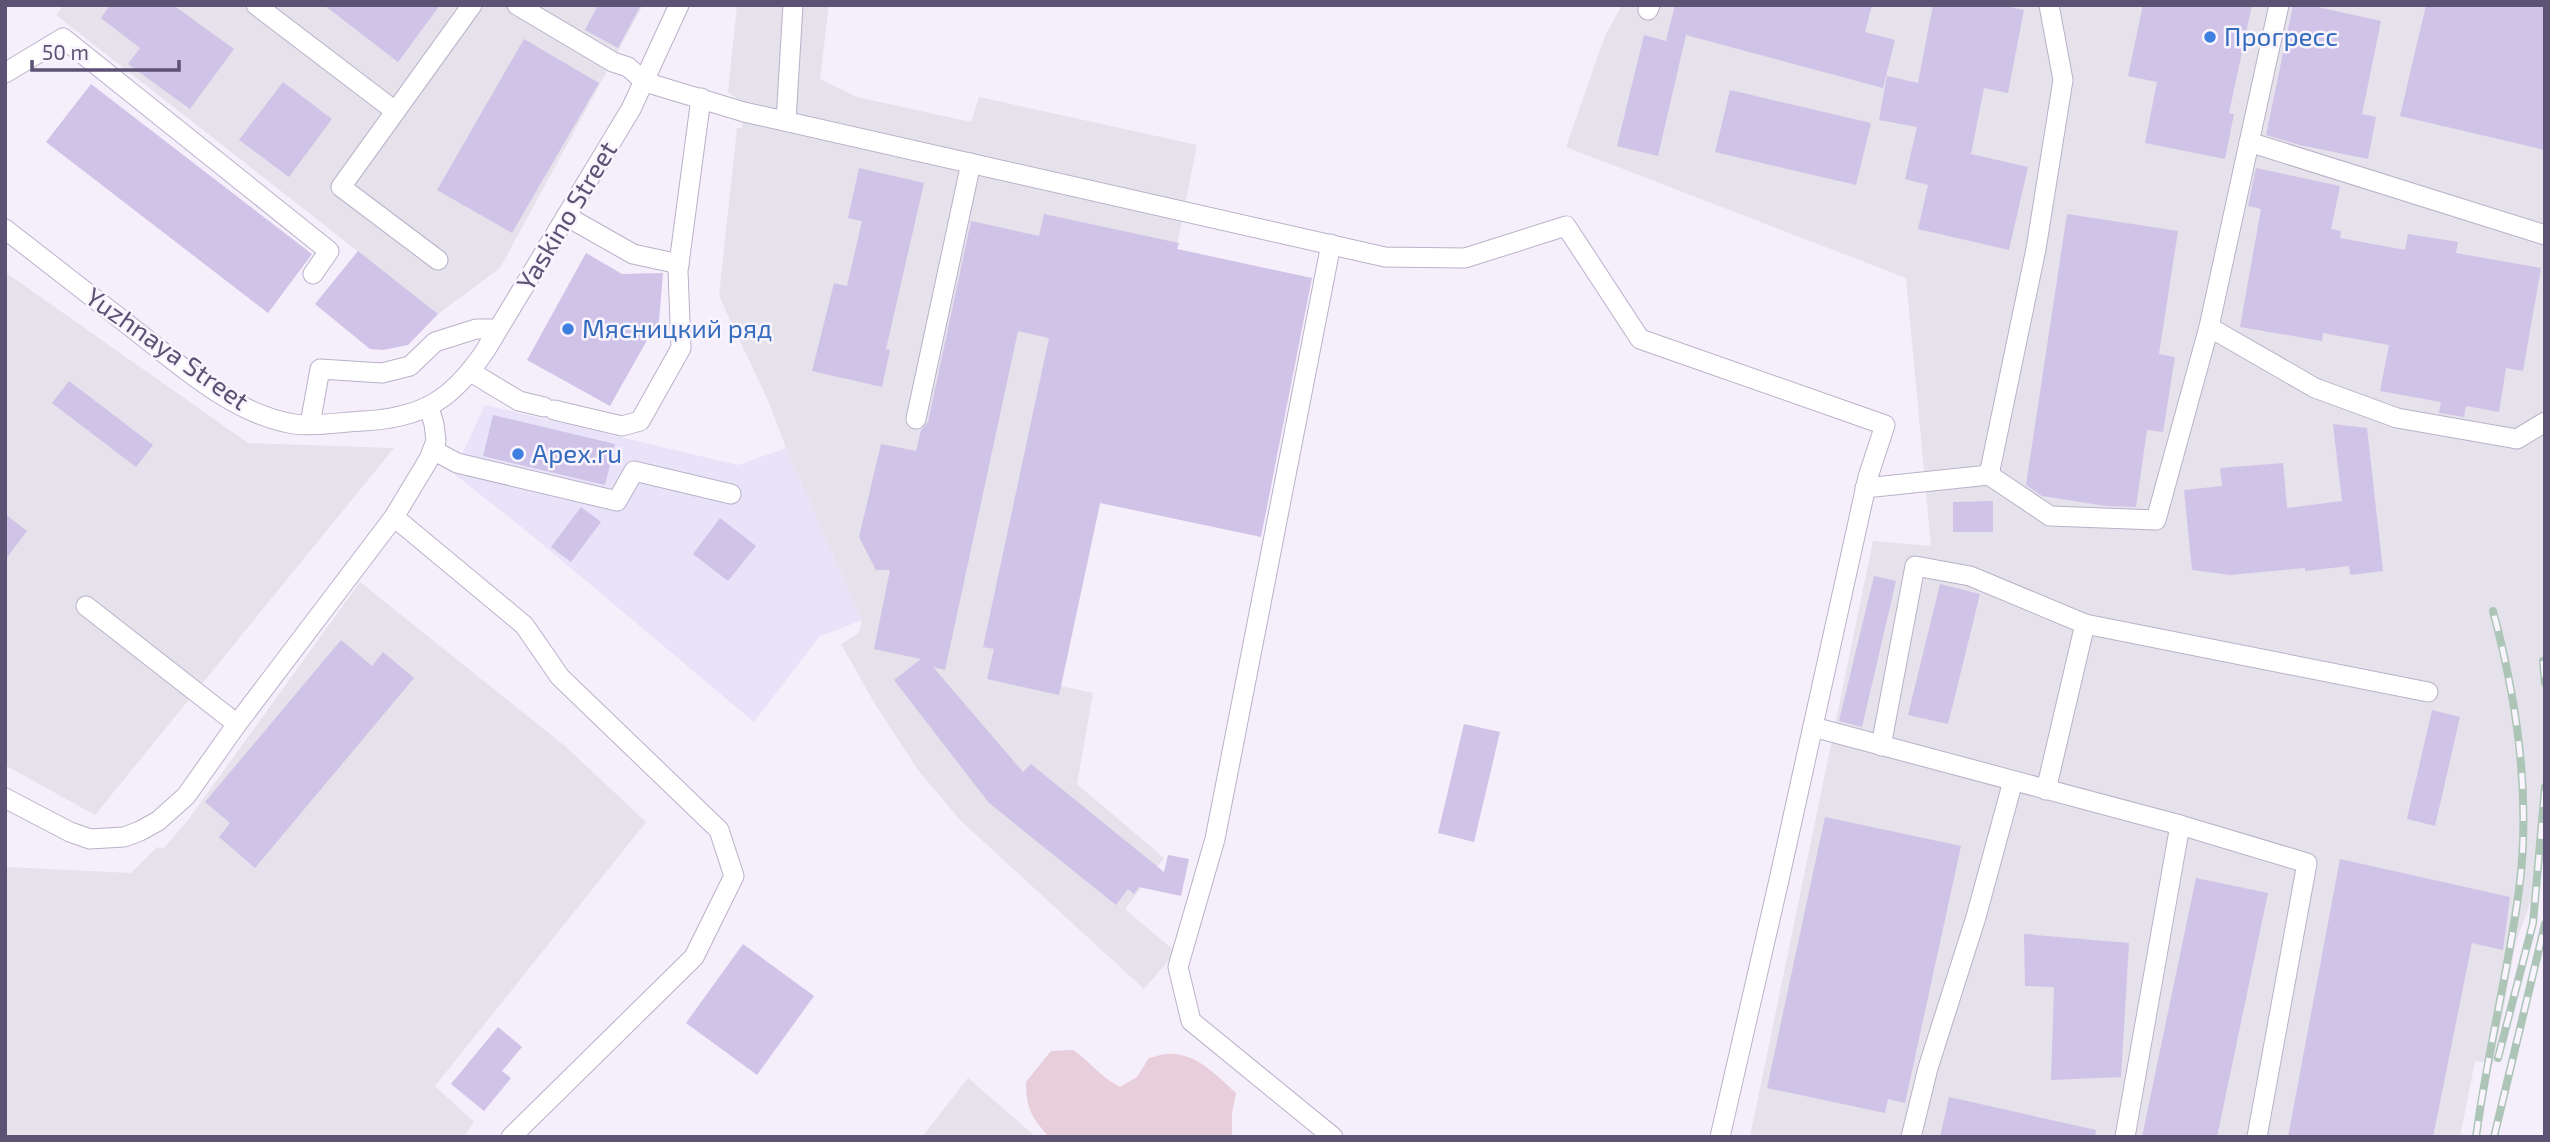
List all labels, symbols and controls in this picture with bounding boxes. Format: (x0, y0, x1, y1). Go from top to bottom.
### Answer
place label: Прогресс (2224, 20, 2338, 51)
scale bar (32, 28, 178, 72)
marker: Прогресс (2202, 29, 2218, 45)
text: 50 m (42, 39, 89, 64)
street label: Yaskino Street (509, 135, 622, 295)
street label: Yuzhnaya Street (80, 280, 255, 416)
place label: Мясницкий ряд (582, 312, 772, 343)
marker: Мясницкий ряд (560, 321, 576, 337)
place label: Apex.ru (532, 437, 622, 468)
marker: Apex.ru (510, 446, 526, 462)

